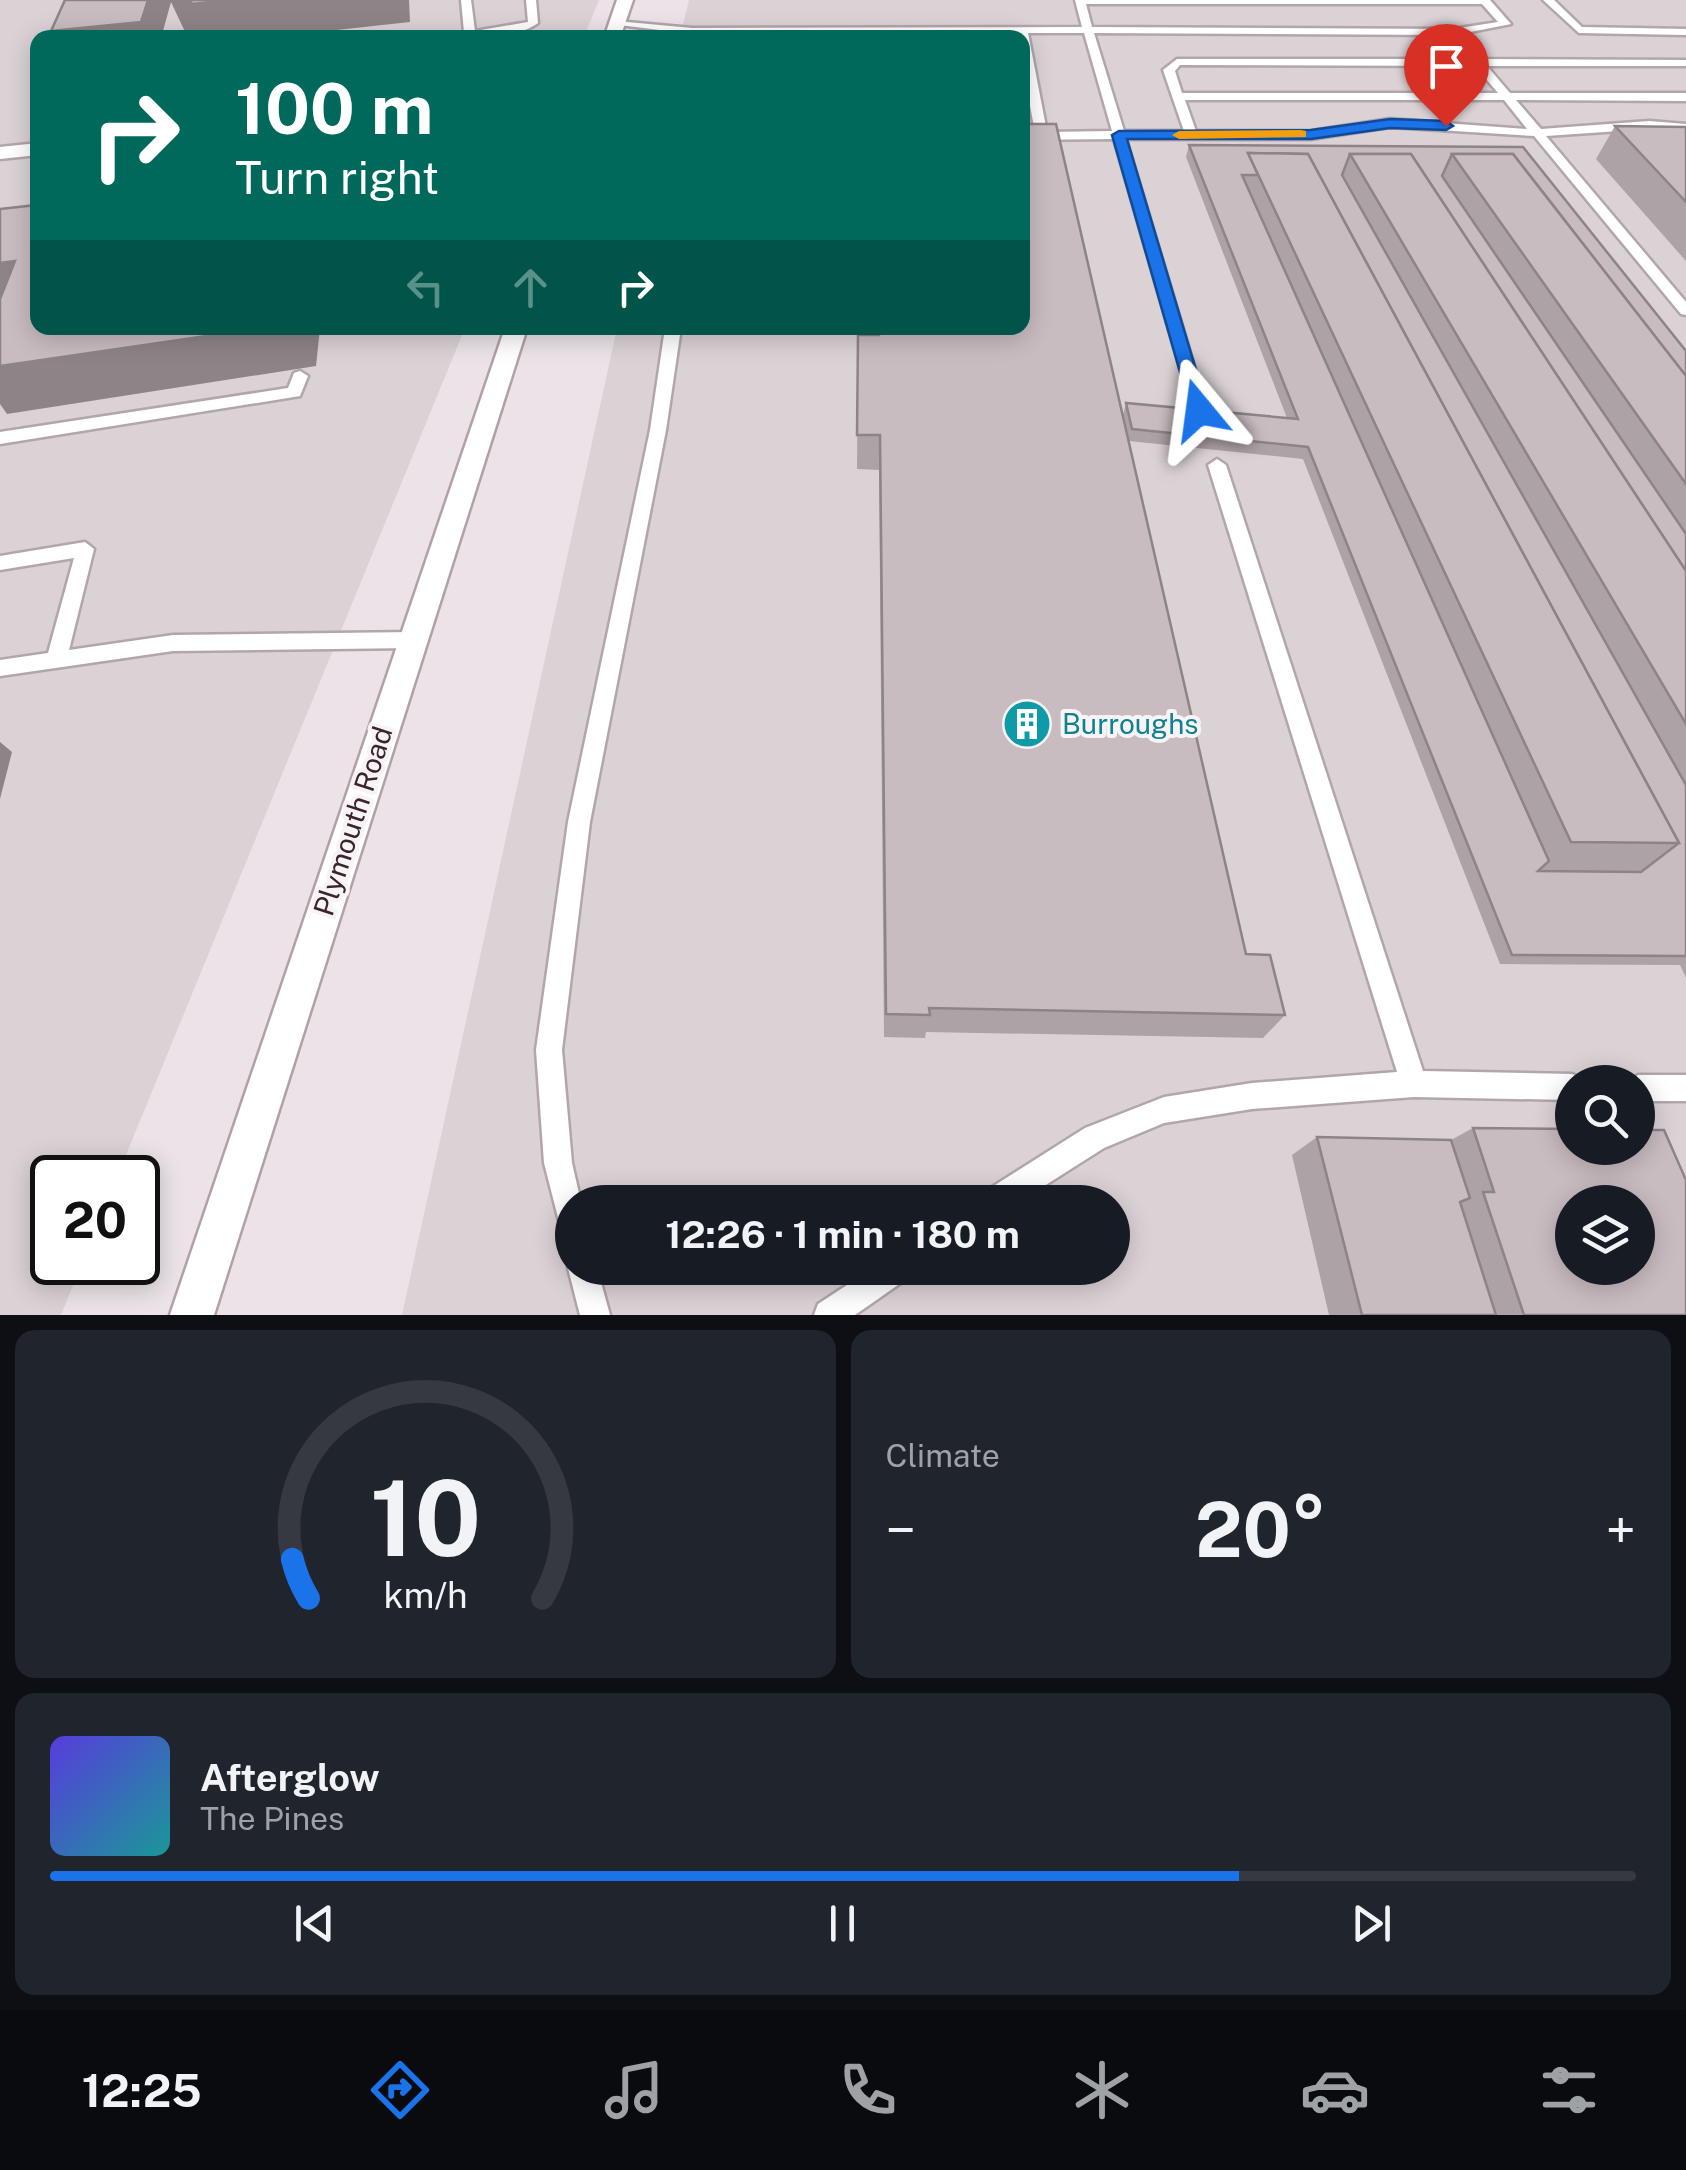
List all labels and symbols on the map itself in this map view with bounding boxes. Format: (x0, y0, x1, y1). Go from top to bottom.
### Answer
pin (1404, 24, 1489, 127)
position arrow (1147, 358, 1251, 462)
building icon: Burroughs (1001, 698, 1053, 750)
place label: Burroughs (1062, 707, 1198, 740)
street label: Plymouth Road (306, 722, 399, 920)
speed limit sign: 20 (30, 1155, 160, 1285)

